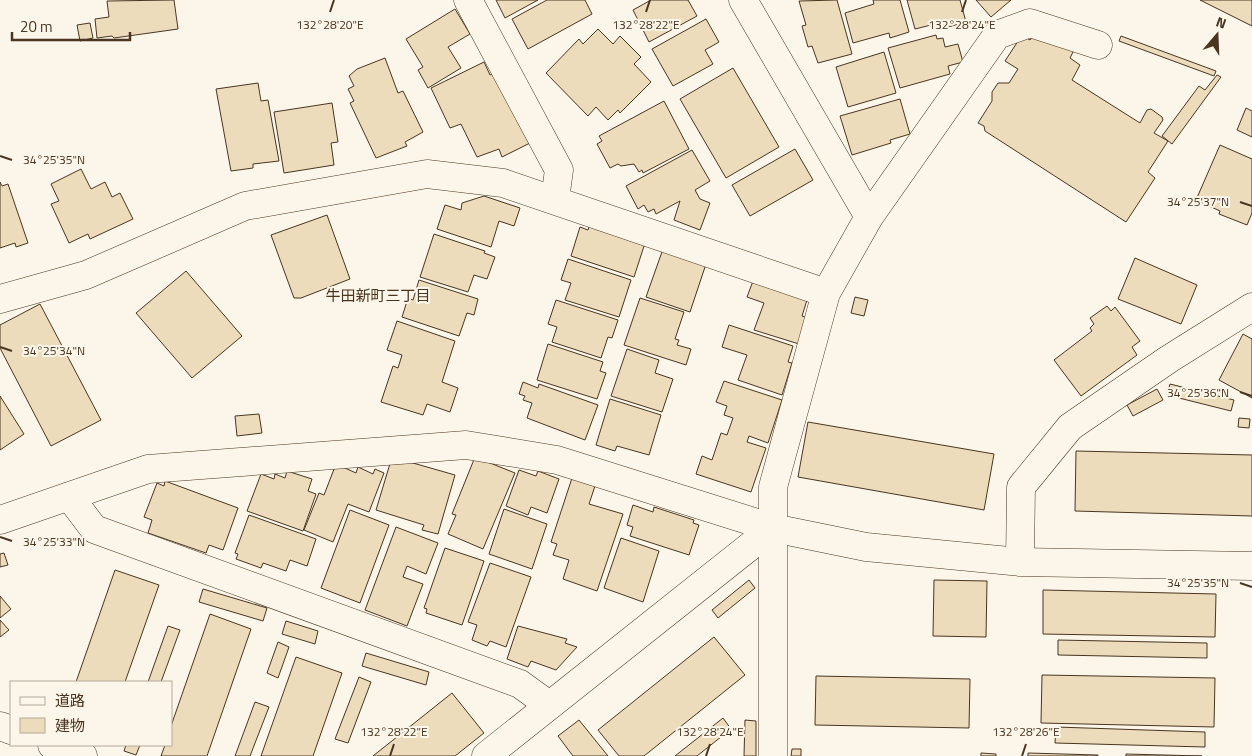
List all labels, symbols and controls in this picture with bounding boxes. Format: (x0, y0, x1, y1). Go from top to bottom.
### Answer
scale bar (12, 10, 130, 42)
north arrow (1192, 10, 1242, 60)
text: N (1213, 11, 1229, 34)
text: 20 m (20, 15, 53, 38)
text: 132°28'20"E (296, 15, 364, 34)
text: 132°28'22"E (612, 15, 680, 34)
text: 132°28'24"E (928, 15, 996, 34)
text: 34°25'35"N (23, 150, 85, 169)
text: 34°25'37"N (1167, 192, 1229, 211)
district label: 牛田新町三丁目 (325, 284, 431, 307)
text: 34°25'34"N (23, 341, 85, 360)
text: 34°25'36"N (1167, 383, 1229, 402)
text: 34°25'33"N (23, 532, 85, 551)
text: 34°25'35"N (1167, 573, 1229, 592)
legend (10, 681, 172, 746)
text: 道路 (55, 689, 85, 712)
text: 建物 (55, 714, 85, 737)
text: 132°28'22"E (360, 722, 428, 741)
text: 132°28'24"E (676, 722, 744, 741)
text: 132°28'26"E (992, 722, 1060, 741)

